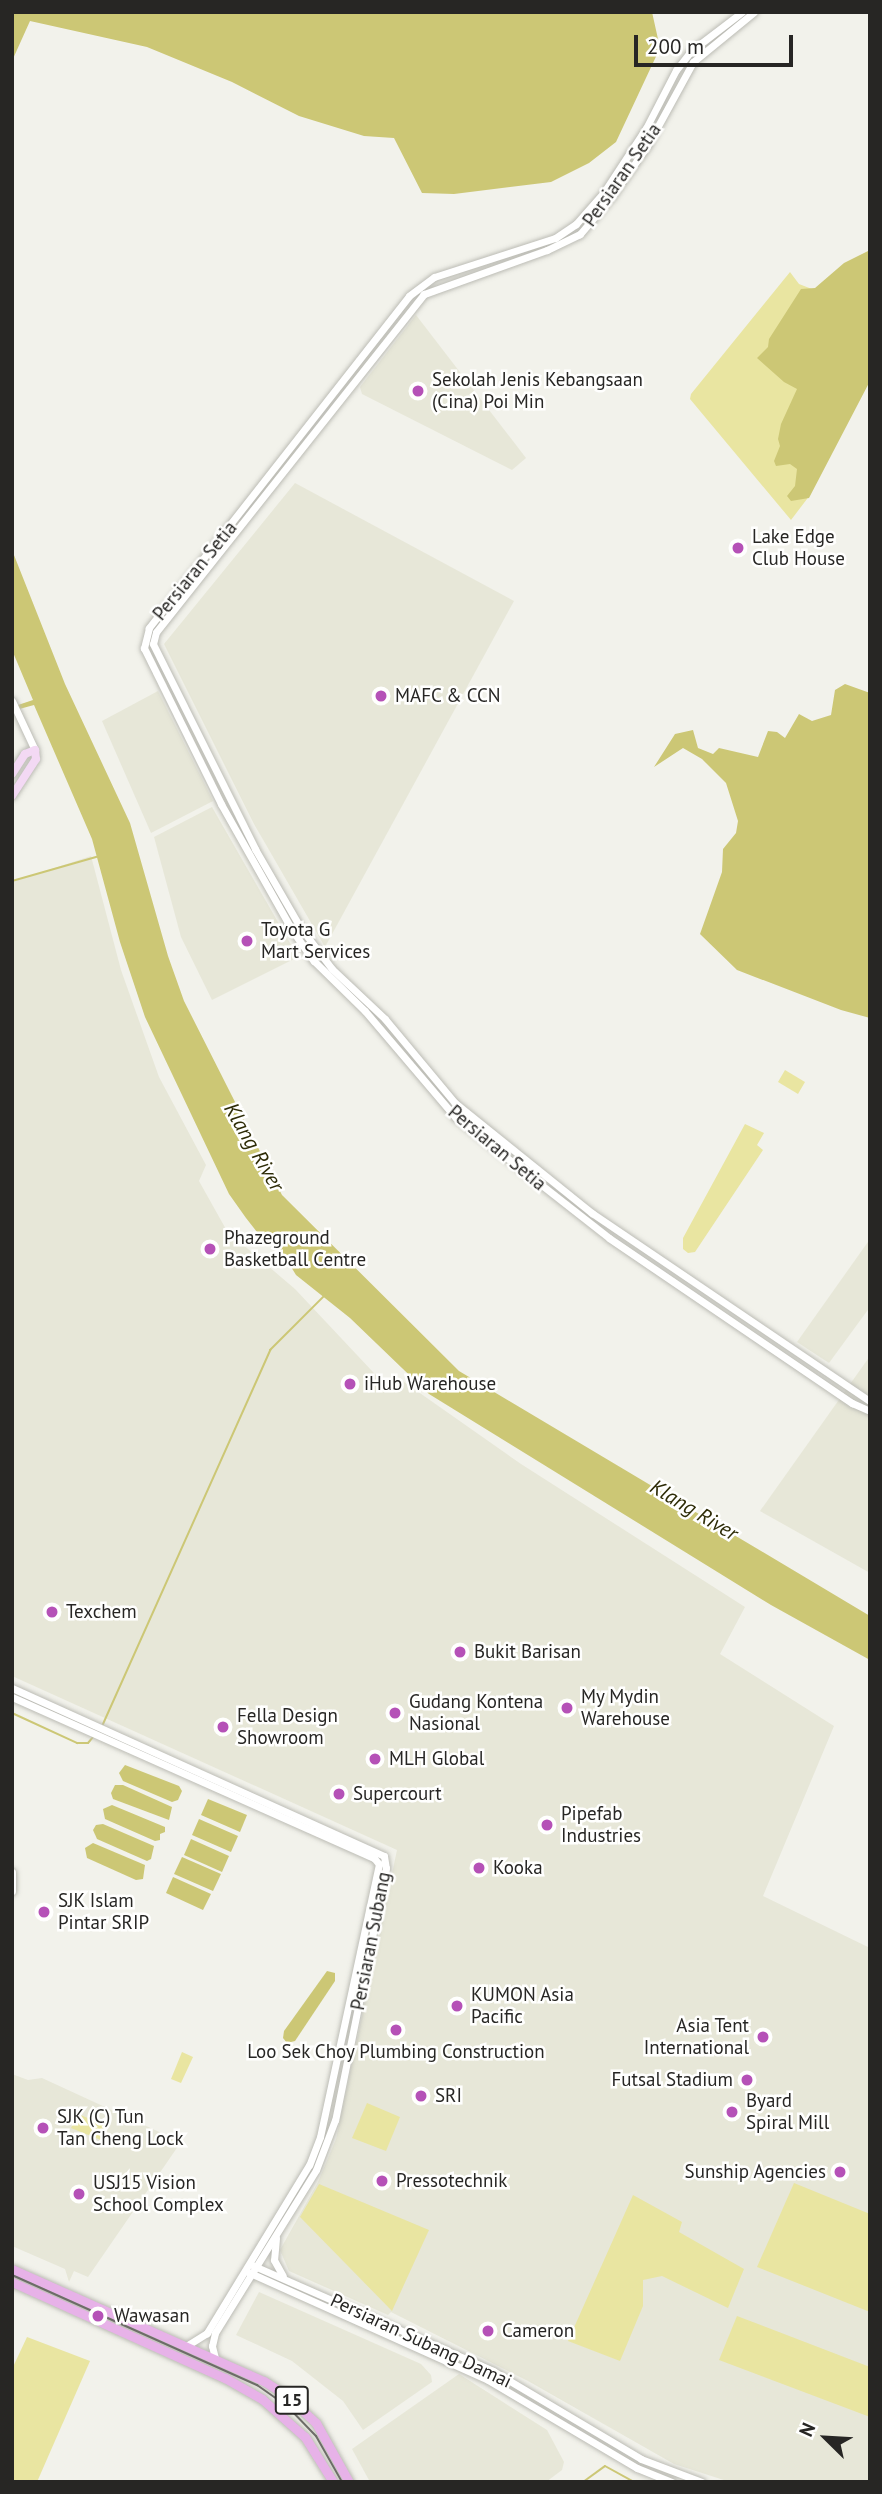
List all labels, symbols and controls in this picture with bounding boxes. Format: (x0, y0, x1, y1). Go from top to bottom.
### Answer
scale bar (637, 21, 796, 65)
text: 200 m (647, 33, 704, 60)
street label: Persiaran Setia (578, 119, 666, 231)
place label: Sekolah Jenis Kebangsaan (Cina) Poi Min (432, 369, 643, 413)
marker: Sekolah Jenis Kebangsaan (Cina) Poi Min (410, 383, 426, 399)
street label: Persiaran Setia (148, 517, 242, 625)
place label: Lake Edge Club House (752, 526, 845, 570)
marker: Lake Edge Club House (730, 540, 746, 556)
place label: MAFC & CCN (395, 685, 501, 707)
marker: MAFC & CCN (373, 688, 389, 704)
place label: Toyota G Mart Services (261, 919, 370, 963)
marker: Toyota G Mart Services (239, 933, 255, 949)
water label: Klang River (219, 1098, 289, 1196)
street label: Persiaran Setia (443, 1101, 551, 1195)
place label: Phazeground Basketball Centre (224, 1227, 366, 1271)
marker: Phazeground Basketball Centre (202, 1241, 218, 1257)
place label: iHub Warehouse (364, 1373, 496, 1395)
marker: iHub Warehouse (342, 1376, 358, 1392)
water label: Klang River (646, 1474, 742, 1546)
place label: Texchem (66, 1601, 137, 1623)
marker: Texchem (44, 1604, 60, 1620)
place label: Bukit Barisan (474, 1641, 581, 1663)
marker: Bukit Barisan (452, 1644, 468, 1660)
place label: My Mydin Warehouse (581, 1686, 670, 1730)
place label: Gudang Kontena Nasional (409, 1691, 543, 1735)
marker: My Mydin Warehouse (559, 1700, 575, 1716)
place label: Fella Design Showroom (237, 1705, 338, 1749)
marker: Gudang Kontena Nasional (387, 1705, 403, 1721)
marker: Fella Design Showroom (215, 1719, 231, 1735)
place label: MLH Global (389, 1748, 484, 1770)
marker: MLH Global (367, 1751, 383, 1767)
place label: Supercourt (353, 1783, 442, 1805)
marker: Supercourt (331, 1786, 347, 1802)
place label: Pipefab Industries (561, 1803, 641, 1847)
marker: Pipefab Industries (539, 1817, 555, 1833)
place label: Kooka (493, 1857, 543, 1879)
marker: Kooka (471, 1860, 487, 1876)
street label: Persiaran Subang (346, 1870, 396, 2012)
place label: SJK Islam Pintar SRIP (58, 1890, 149, 1934)
marker: SJK Islam Pintar SRIP (36, 1904, 52, 1920)
place label: KUMON Asia Pacific (471, 1984, 574, 2028)
marker: KUMON Asia Pacific (449, 1998, 465, 2014)
place label: Asia Tent International (644, 2015, 749, 2059)
marker: Loo Sek Choy Plumbing Construction (388, 2022, 404, 2038)
marker: Asia Tent International (755, 2029, 771, 2045)
place label: Loo Sek Choy Plumbing Construction (247, 2041, 545, 2063)
place label: Futsal Stadium (612, 2069, 733, 2091)
marker: Futsal Stadium (739, 2072, 755, 2088)
place label: SRI (435, 2085, 462, 2107)
marker: SRI (413, 2088, 429, 2104)
place label: Byard Spiral Mill (746, 2090, 829, 2134)
marker: Byard Spiral Mill (724, 2104, 740, 2120)
place label: SJK (C) Tun Tan Cheng Lock (57, 2106, 184, 2150)
marker: SJK (C) Tun Tan Cheng Lock (35, 2120, 51, 2136)
place label: Sunship Agencies (684, 2161, 826, 2183)
marker: Sunship Agencies (832, 2164, 848, 2180)
place label: Pressotechnik (396, 2170, 507, 2192)
place label: USJ15 Vision School Complex (93, 2172, 224, 2216)
marker: Pressotechnik (374, 2173, 390, 2189)
marker: USJ15 Vision School Complex (71, 2186, 87, 2202)
street label: Persiaran Subang Damai (327, 2289, 515, 2393)
place label: Wawasan (114, 2305, 190, 2327)
marker: Wawasan (88, 2306, 108, 2326)
place label: Cameron (502, 2320, 574, 2342)
marker: Cameron (480, 2323, 496, 2339)
road number: 15 (274, 2386, 310, 2414)
north arrow (791, 2403, 861, 2473)
text: N (793, 2419, 820, 2440)

